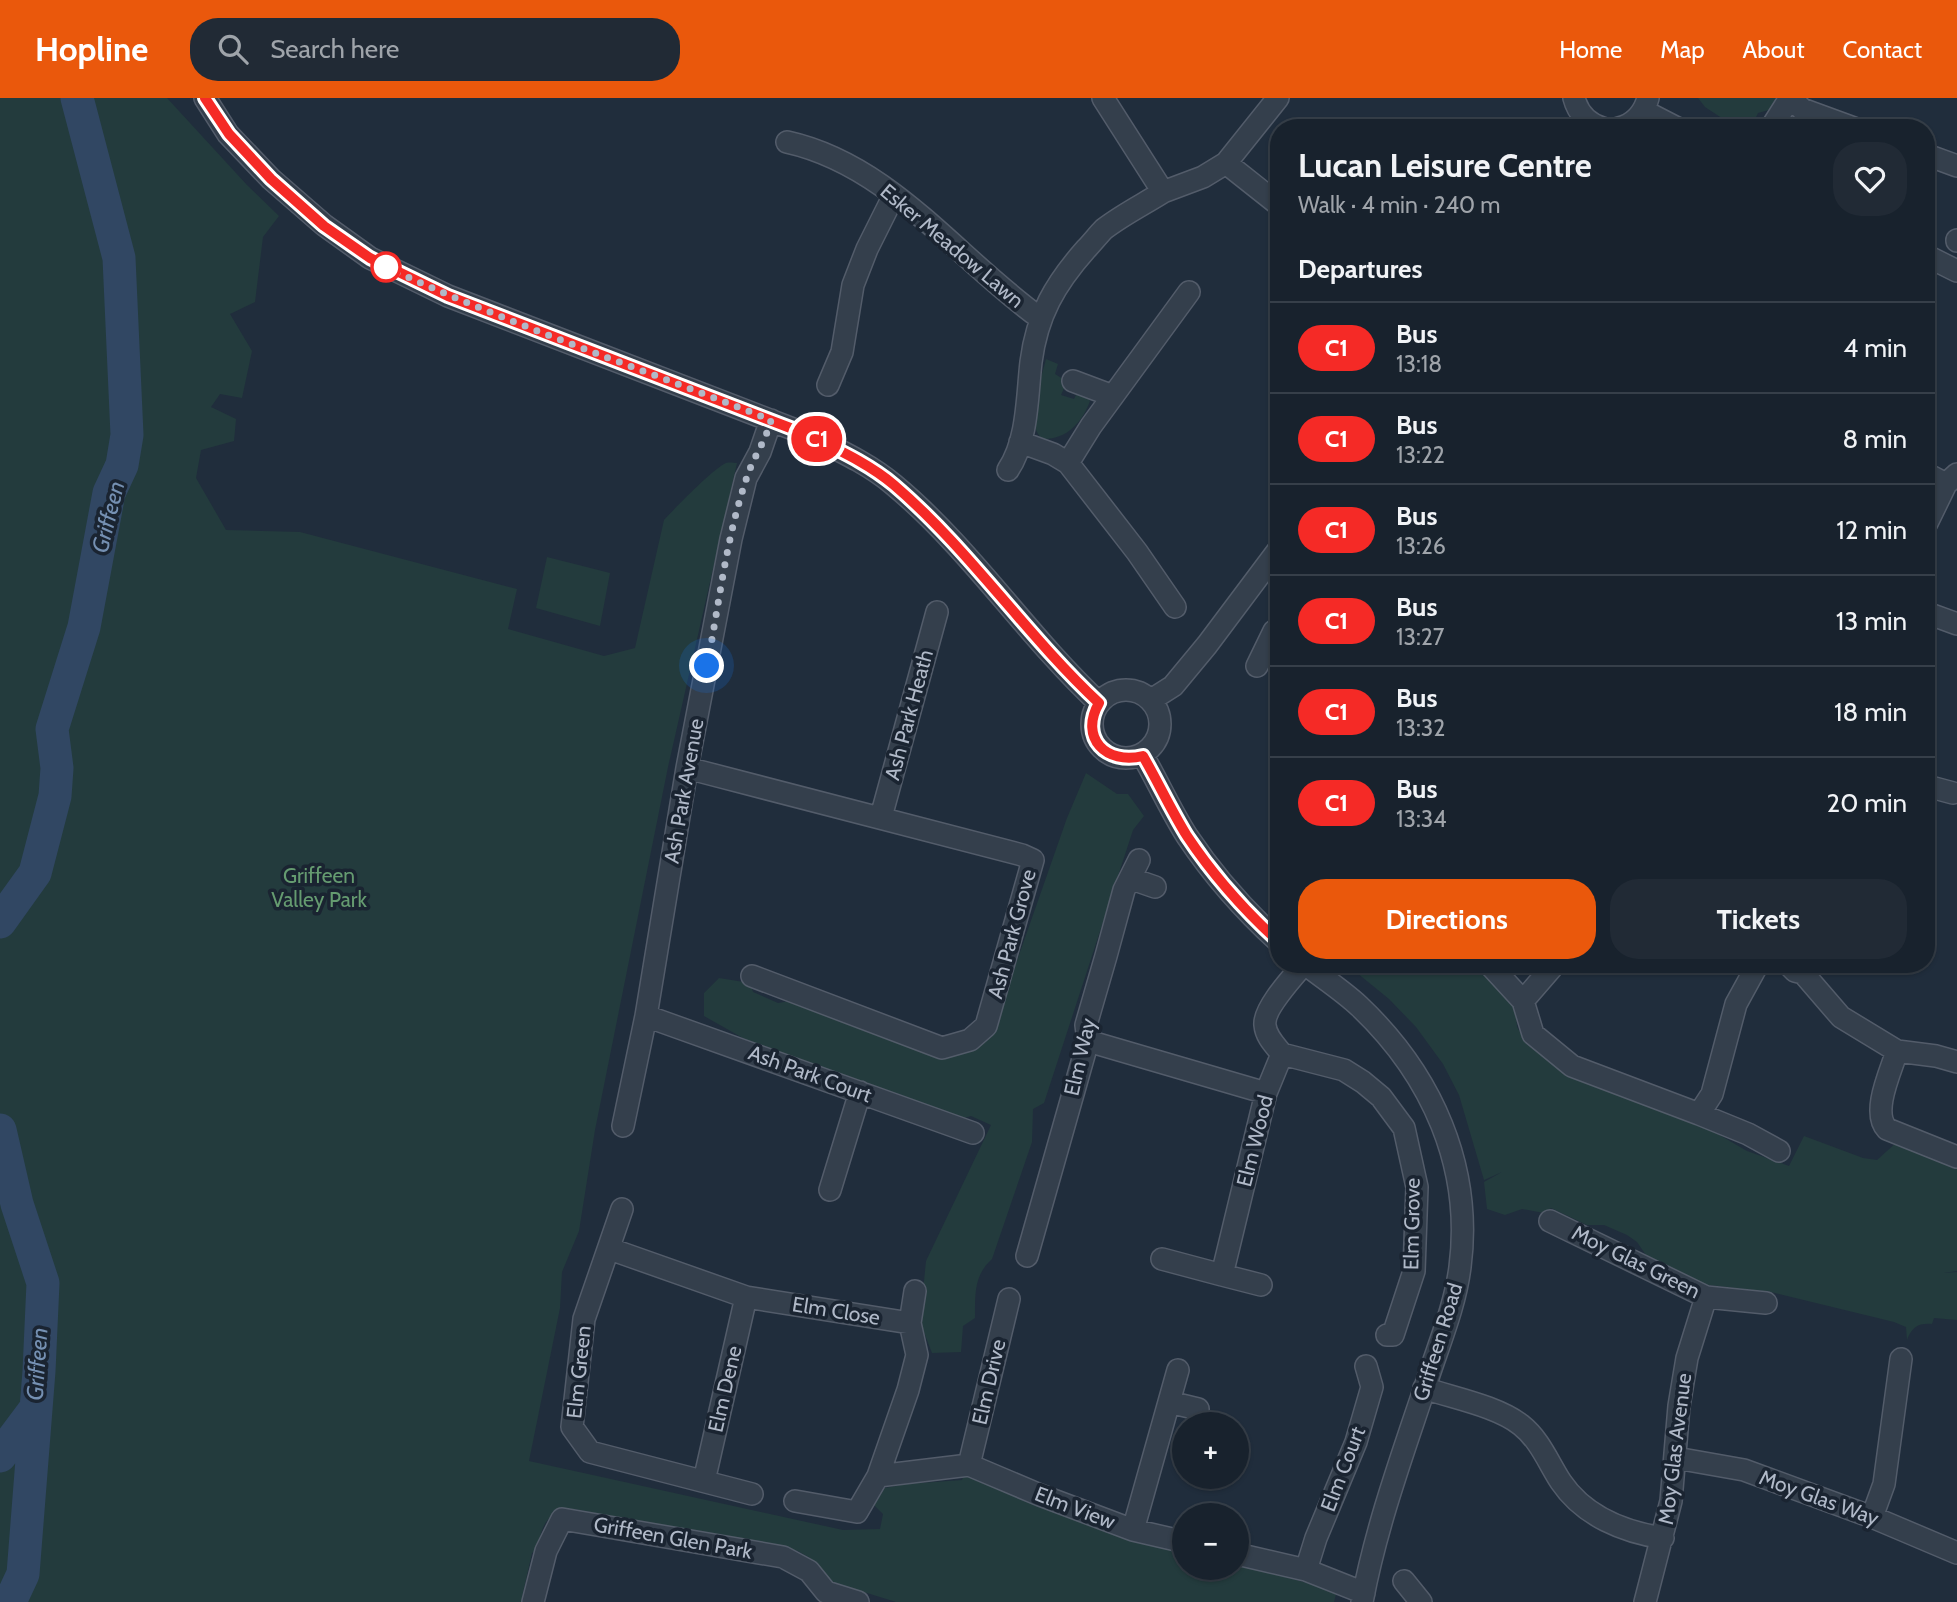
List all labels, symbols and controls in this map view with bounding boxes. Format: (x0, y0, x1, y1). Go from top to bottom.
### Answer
search box (190, 18, 680, 81)
text: Hopline (35, 29, 148, 69)
icon: search (214, 30, 252, 68)
text: Search here (270, 33, 399, 65)
text: Home (1559, 35, 1622, 64)
text: Map (1660, 35, 1705, 64)
text: About (1743, 35, 1805, 64)
text: Contact (1843, 35, 1922, 64)
button: heart (1833, 142, 1907, 216)
text: Lucan Leisure Centre (1298, 145, 1592, 185)
street label: Esker Meadow Lawn (876, 178, 1029, 313)
text: Walk · 4 min · 240 m (1298, 191, 1500, 219)
unlabelled marker (371, 252, 401, 282)
text: Departures (1298, 253, 1422, 285)
text: Bus (1396, 318, 1437, 350)
text: 4 min (1843, 332, 1907, 364)
text: C1 (1325, 333, 1348, 362)
text: 13:18 (1396, 350, 1442, 378)
text: Bus (1396, 409, 1437, 441)
line badge: C1 (786, 416, 848, 462)
text: 8 min (1843, 423, 1907, 455)
text: C1 (805, 424, 829, 453)
text: C1 (1325, 424, 1348, 453)
text: 13:22 (1396, 441, 1445, 469)
water label: Griffeen (86, 478, 130, 556)
text: Bus (1396, 500, 1437, 532)
text: 12 min (1836, 514, 1907, 546)
text: C1 (1325, 515, 1348, 544)
text: 13:26 (1396, 532, 1446, 560)
text: Bus (1396, 591, 1437, 623)
text: 13 min (1836, 605, 1907, 637)
text: C1 (1325, 606, 1348, 635)
text: 13:27 (1396, 623, 1444, 651)
street label: Ash Park Heath (879, 647, 938, 783)
your location (689, 648, 724, 683)
text: Bus (1396, 682, 1437, 714)
text: 18 min (1834, 696, 1907, 728)
text: C1 (1325, 697, 1348, 726)
text: 13:32 (1396, 714, 1445, 742)
street label: Ash Park Avenue (658, 716, 709, 865)
text: Bus (1396, 773, 1437, 805)
text: 20 min (1827, 787, 1907, 819)
text: C1 (1325, 788, 1348, 817)
text: 13:34 (1396, 805, 1446, 833)
park label: Griffeen Valley Park (271, 863, 367, 912)
street label: Ash Park Grove (982, 866, 1041, 1001)
button: Directions (1298, 879, 1596, 959)
button: Tickets (1610, 879, 1907, 959)
street label: Elm Way (1058, 1015, 1101, 1098)
street label: Ash Park Court (745, 1040, 875, 1107)
street label: Elm Wood (1231, 1092, 1278, 1189)
street label: Elm Grove (1398, 1177, 1425, 1270)
street label: Moy Glas Green (1568, 1220, 1704, 1303)
street label: Griffeen Road (1408, 1280, 1467, 1404)
street label: Elm Close (790, 1291, 882, 1330)
street label: Elm Green (561, 1324, 596, 1420)
water label: Griffeen (20, 1327, 54, 1401)
street label: Elm Drive (967, 1337, 1011, 1427)
street label: Elm Dene (702, 1343, 747, 1435)
street label: Moy Glas Avenue (1653, 1371, 1696, 1526)
map controls (1172, 1412, 1249, 1580)
button: + (1172, 1412, 1249, 1489)
street label: Elm Court (1315, 1423, 1370, 1515)
street label: Moy Glas Way (1756, 1464, 1883, 1531)
street label: Elm View (1032, 1481, 1119, 1534)
button: − (1172, 1503, 1249, 1580)
street label: Griffeen Glen Park (592, 1511, 755, 1564)

